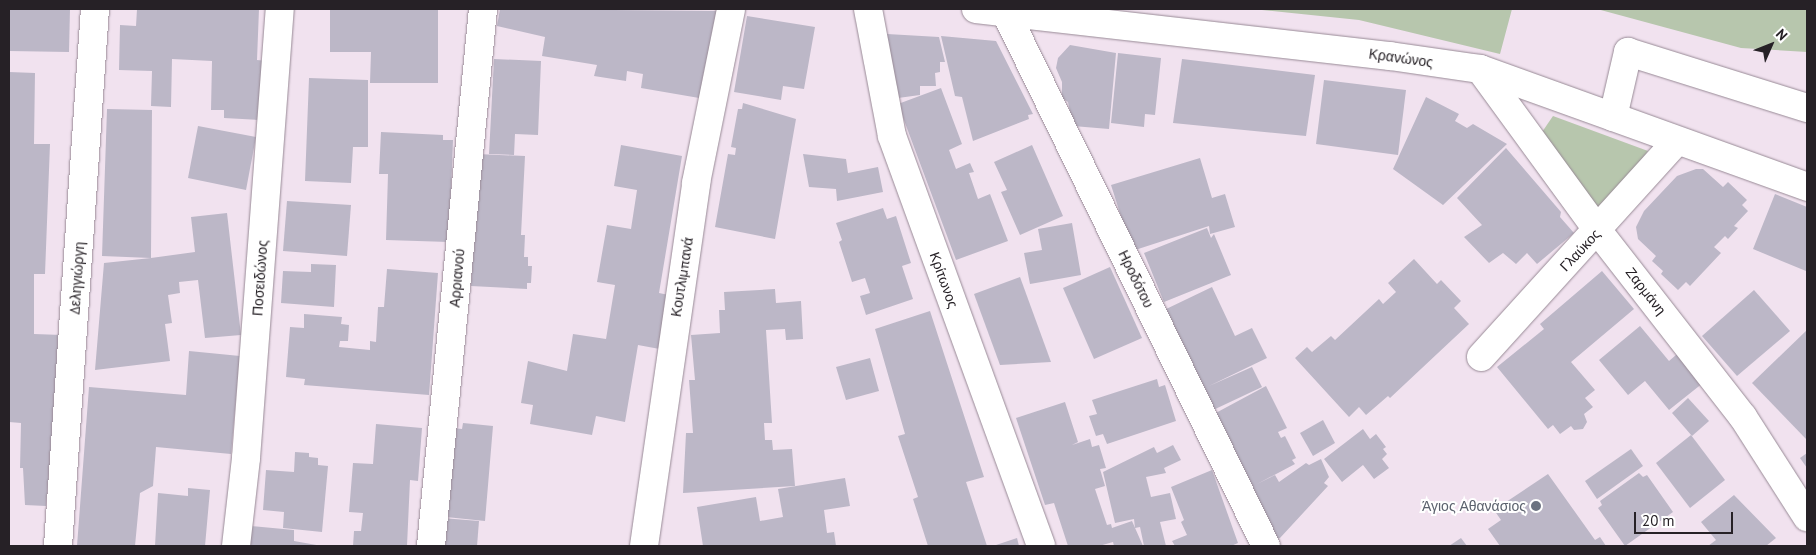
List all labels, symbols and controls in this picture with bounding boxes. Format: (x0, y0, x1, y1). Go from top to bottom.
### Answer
north arrow (1746, 20, 1796, 70)
text: N (1772, 25, 1791, 44)
street label: Κρανώνος (1368, 45, 1434, 71)
street label: Γλαύκος (1556, 225, 1604, 275)
street label: Κουτλιμπανά (667, 236, 697, 318)
street label: Ποσειδώνος (249, 239, 271, 317)
street label: Δεληγιώργη (66, 241, 88, 315)
street label: Ηροδότου (1115, 247, 1157, 311)
street label: Αρριανού (446, 248, 468, 308)
street label: Κρίτωνος (926, 250, 962, 310)
street label: Ζαρμάνη (1622, 264, 1670, 318)
place label: Άγιος Αθανάσιος (1422, 498, 1526, 514)
marker: Άγιος Αθανάσιος (1530, 500, 1542, 512)
scale bar (1636, 502, 1735, 534)
text: 20 m (1642, 511, 1675, 530)

